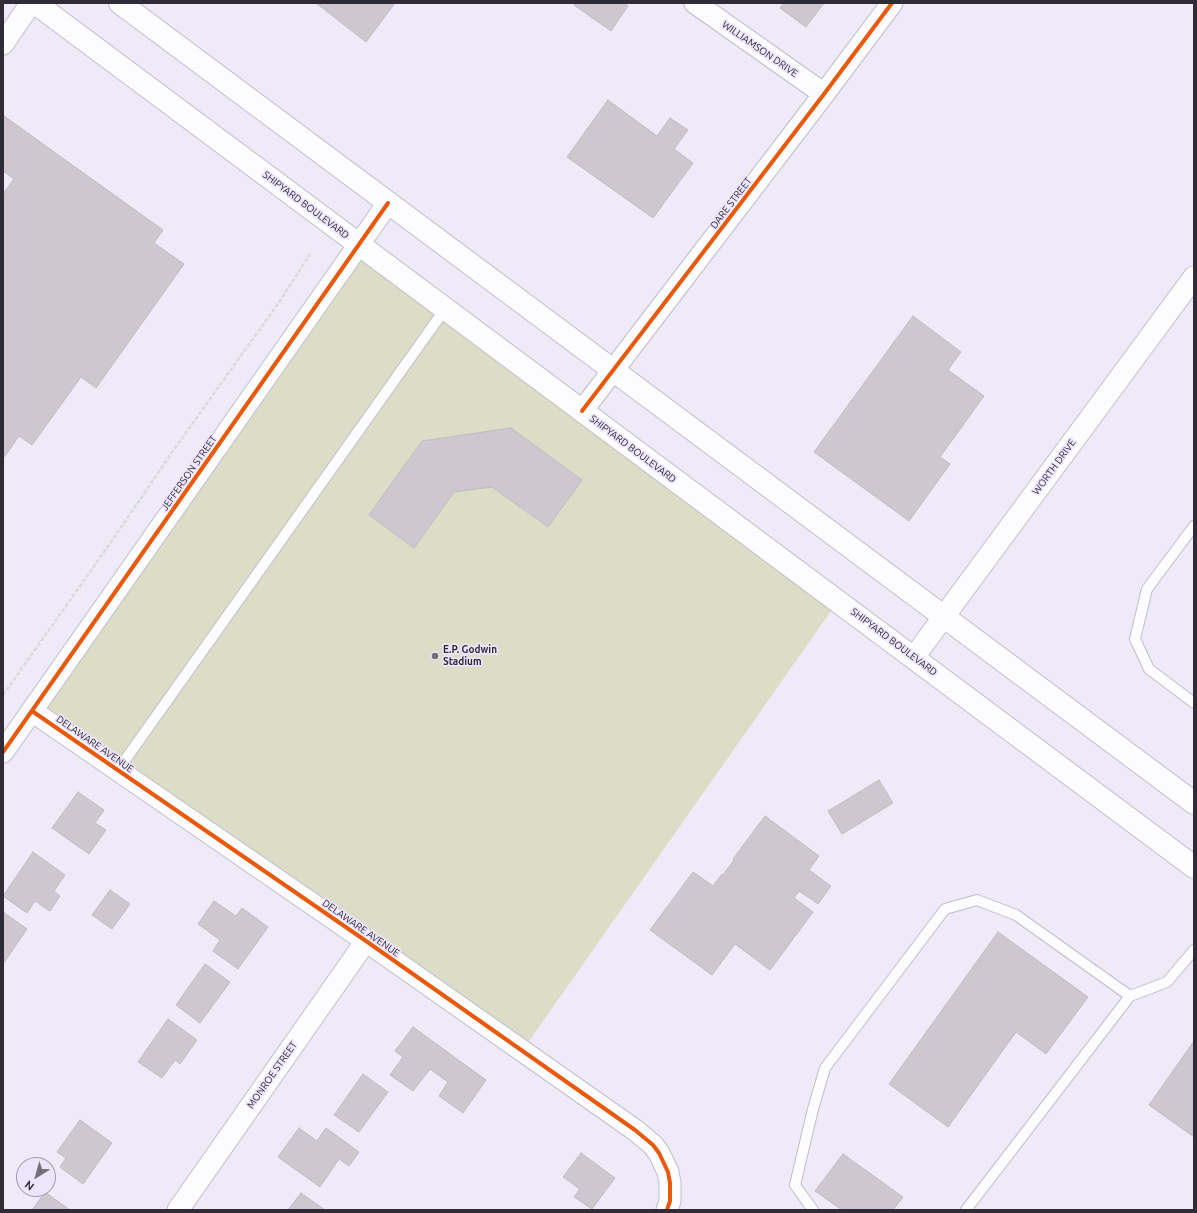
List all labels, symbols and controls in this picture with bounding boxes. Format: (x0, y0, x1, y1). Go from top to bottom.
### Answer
street label: WILLIAMSON DRIVE (720, 18, 800, 80)
street label: SHIPYARD BOULEVARD (260, 169, 352, 241)
street label: DARE STREET (708, 175, 754, 231)
street label: SHIPYARD BOULEVARD (587, 413, 679, 485)
street label: JEFFERSON STREET (159, 433, 219, 513)
street label: WORTH DRIVE (1030, 437, 1078, 497)
street label: SHIPYARD BOULEVARD (848, 606, 940, 678)
place label: E.P. Godwin Stadium (443, 644, 497, 668)
marker: E.P. Godwin Stadium (430, 651, 440, 661)
street label: DELAWARE AVENUE (54, 713, 136, 775)
street label: DELAWARE AVENUE (320, 897, 402, 959)
street label: MONROE STREET (244, 1039, 300, 1111)
north arrow (16, 1157, 56, 1197)
text: N (22, 1179, 36, 1193)

